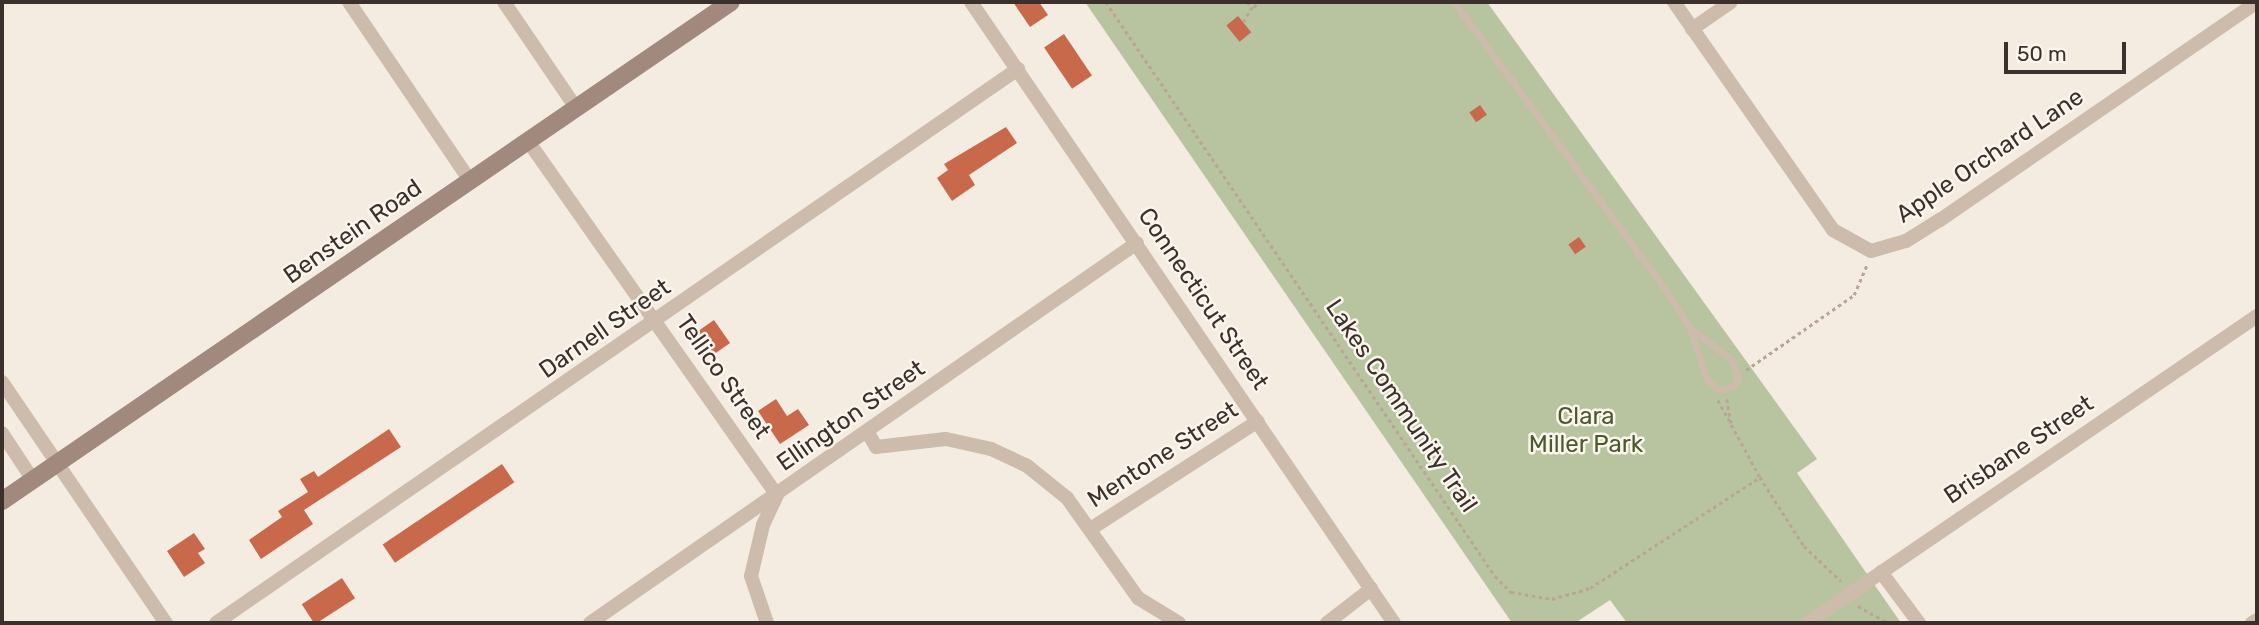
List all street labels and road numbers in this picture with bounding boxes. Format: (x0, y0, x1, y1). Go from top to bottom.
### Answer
street label: Apple Orchard Lane (1891, 83, 2089, 229)
street label: Benstein Road (278, 174, 428, 290)
street label: Connecticut Street (1131, 203, 1275, 395)
street label: Darnell Street (534, 273, 676, 385)
street label: Lakes Community Trail (1319, 294, 1483, 518)
street label: Tellico Street (670, 309, 776, 445)
street label: Ellington Street (772, 354, 930, 478)
street label: Brisbane Street (1939, 389, 2099, 511)
street label: Mentone Street (1082, 396, 1244, 514)

